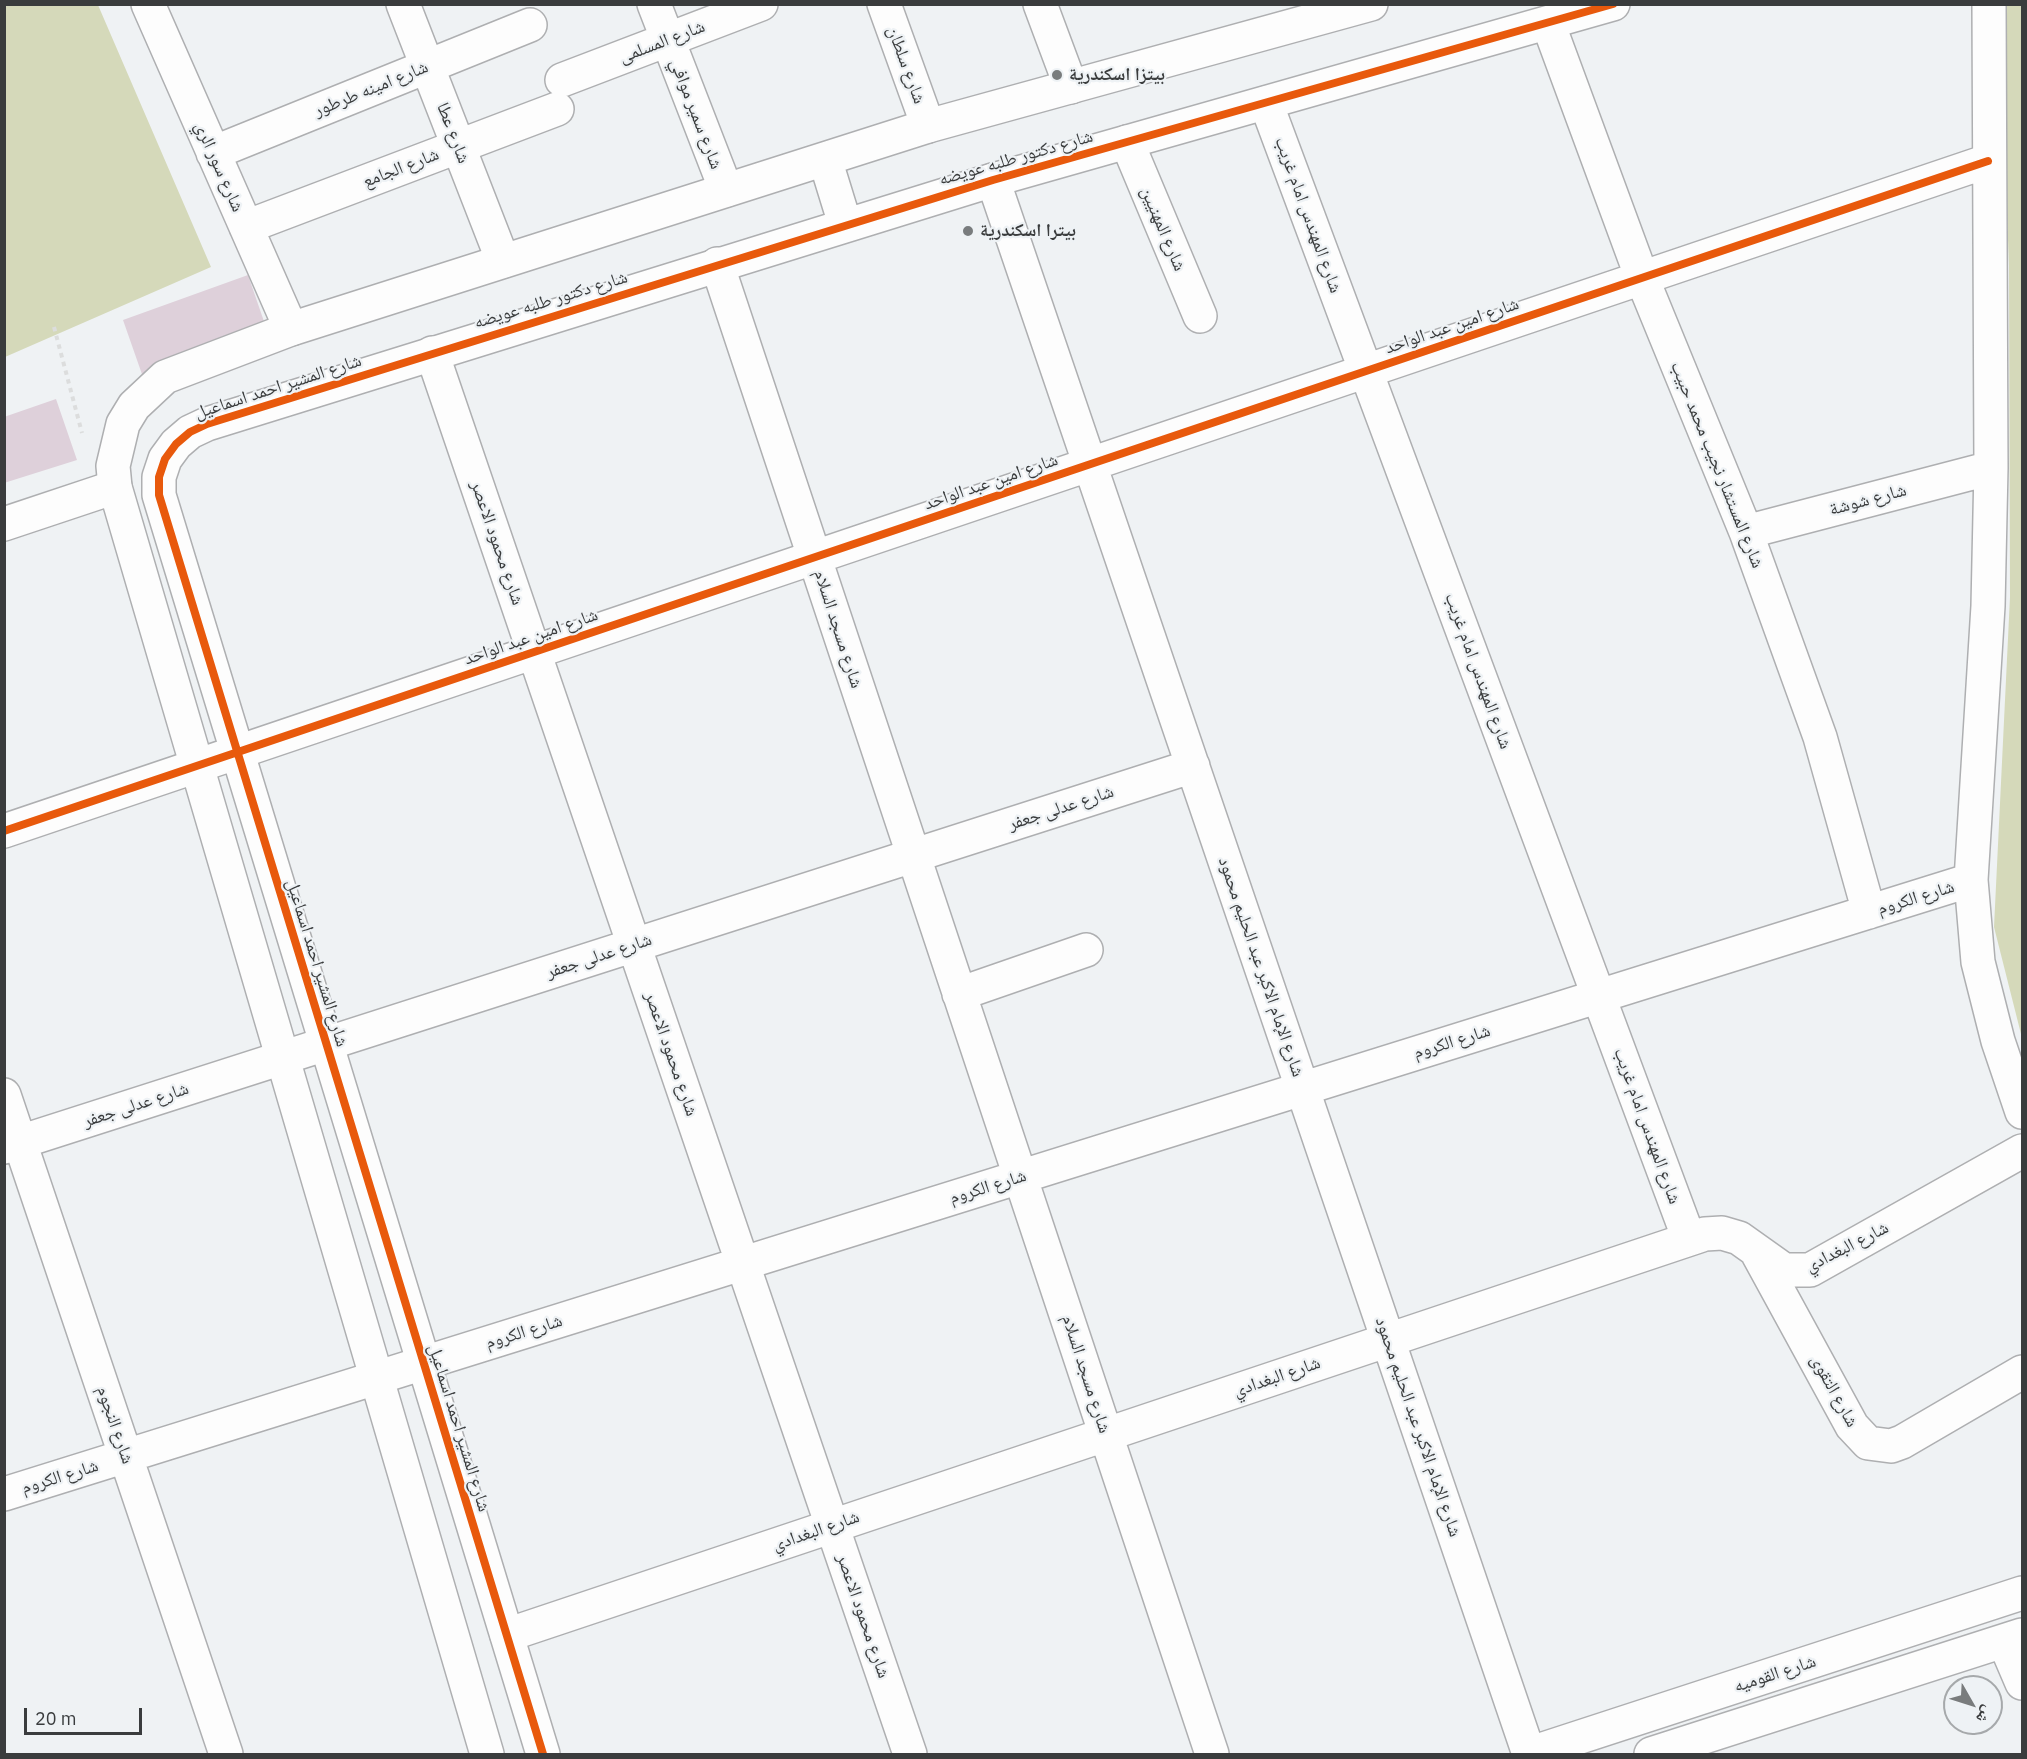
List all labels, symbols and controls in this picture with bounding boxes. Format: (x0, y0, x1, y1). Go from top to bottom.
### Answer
street label: شارع المسلمى (616, 16, 708, 68)
street label: شارع سلطان (882, 23, 930, 107)
street label: شارع امينه طرطور (311, 56, 431, 122)
street label: شارع سمير موافي (665, 56, 727, 172)
place label: بيتزا اسكندرية (1069, 64, 1165, 86)
marker: بيتزا اسكندرية (1050, 68, 1064, 82)
street label: شارع عطا (432, 100, 474, 166)
street label: شارع سور الري (190, 119, 248, 215)
street label: شارع دكتور طلبه عويضه (936, 126, 1096, 190)
street label: شارع المهندس امام غريب (1270, 134, 1346, 296)
street label: شارع الجامع (360, 144, 442, 192)
street label: شارع المهنيين (1136, 184, 1190, 274)
place label: بيترا اسكندرية (980, 220, 1076, 242)
marker: بيترا اسكندرية (961, 224, 975, 238)
street label: شارع دكتور طلبه عويضه (472, 266, 630, 334)
street label: شارع امين عبد الواحد (1382, 293, 1522, 359)
street label: شارع المشير احمد اسماعيل (192, 350, 364, 424)
street label: شارع المستشار نجيب محمد حبيب (1666, 359, 1768, 571)
street label: شارع امين عبد الواحد (921, 449, 1061, 515)
street label: شارع محمود الاعصر (466, 478, 528, 608)
street label: شارع شوشة (1827, 479, 1909, 521)
street label: شارع مسجد السلام (809, 567, 867, 691)
street label: شارع المهندس امام غريب (1440, 590, 1516, 752)
street label: شارع امين عبد الواحد (461, 604, 601, 670)
street label: شارع عدلى جعفر (1006, 781, 1116, 835)
street label: شارع الإمام الاكبر عبد الحليم محمود (1213, 854, 1309, 1080)
street label: شارع الكروم (1875, 876, 1957, 920)
street label: شارع المشير احمد اسماعيل (281, 877, 353, 1049)
street label: شارع عدلى جعفر (544, 929, 654, 983)
street label: شارع محمود الاعصر (640, 989, 702, 1119)
street label: شارع الكروم (1411, 1020, 1493, 1064)
street label: شارع المهندس امام غريب (1609, 1045, 1685, 1207)
street label: شارع عدلى جعفر (81, 1078, 191, 1132)
street label: شارع الكروم (947, 1165, 1029, 1209)
street label: شارع البغدادي (1802, 1217, 1892, 1277)
street label: شارع الكروم (483, 1310, 565, 1354)
street label: شارع مسجد السلام (1057, 1312, 1115, 1436)
street label: شارع الإمام الاكبر عبد الحليم محمود (1370, 1314, 1466, 1540)
street label: شارع المشير احمد اسماعيل (423, 1342, 495, 1514)
street label: شارع التقوى (1805, 1351, 1863, 1431)
street label: شارع البغدادي (1231, 1352, 1323, 1402)
street label: شارع النجوم (92, 1383, 138, 1467)
street label: شارع الكروم (19, 1455, 101, 1499)
street label: شارع البغدادي (770, 1506, 862, 1556)
street label: شارع محمود الاعصر (832, 1551, 894, 1681)
street label: شارع القوميه (1731, 1651, 1819, 1697)
north arrow (1943, 1675, 2003, 1735)
scale bar (27, 1696, 146, 1734)
text: ش (1972, 1702, 1999, 1728)
text: 20 m (35, 1707, 77, 1730)

